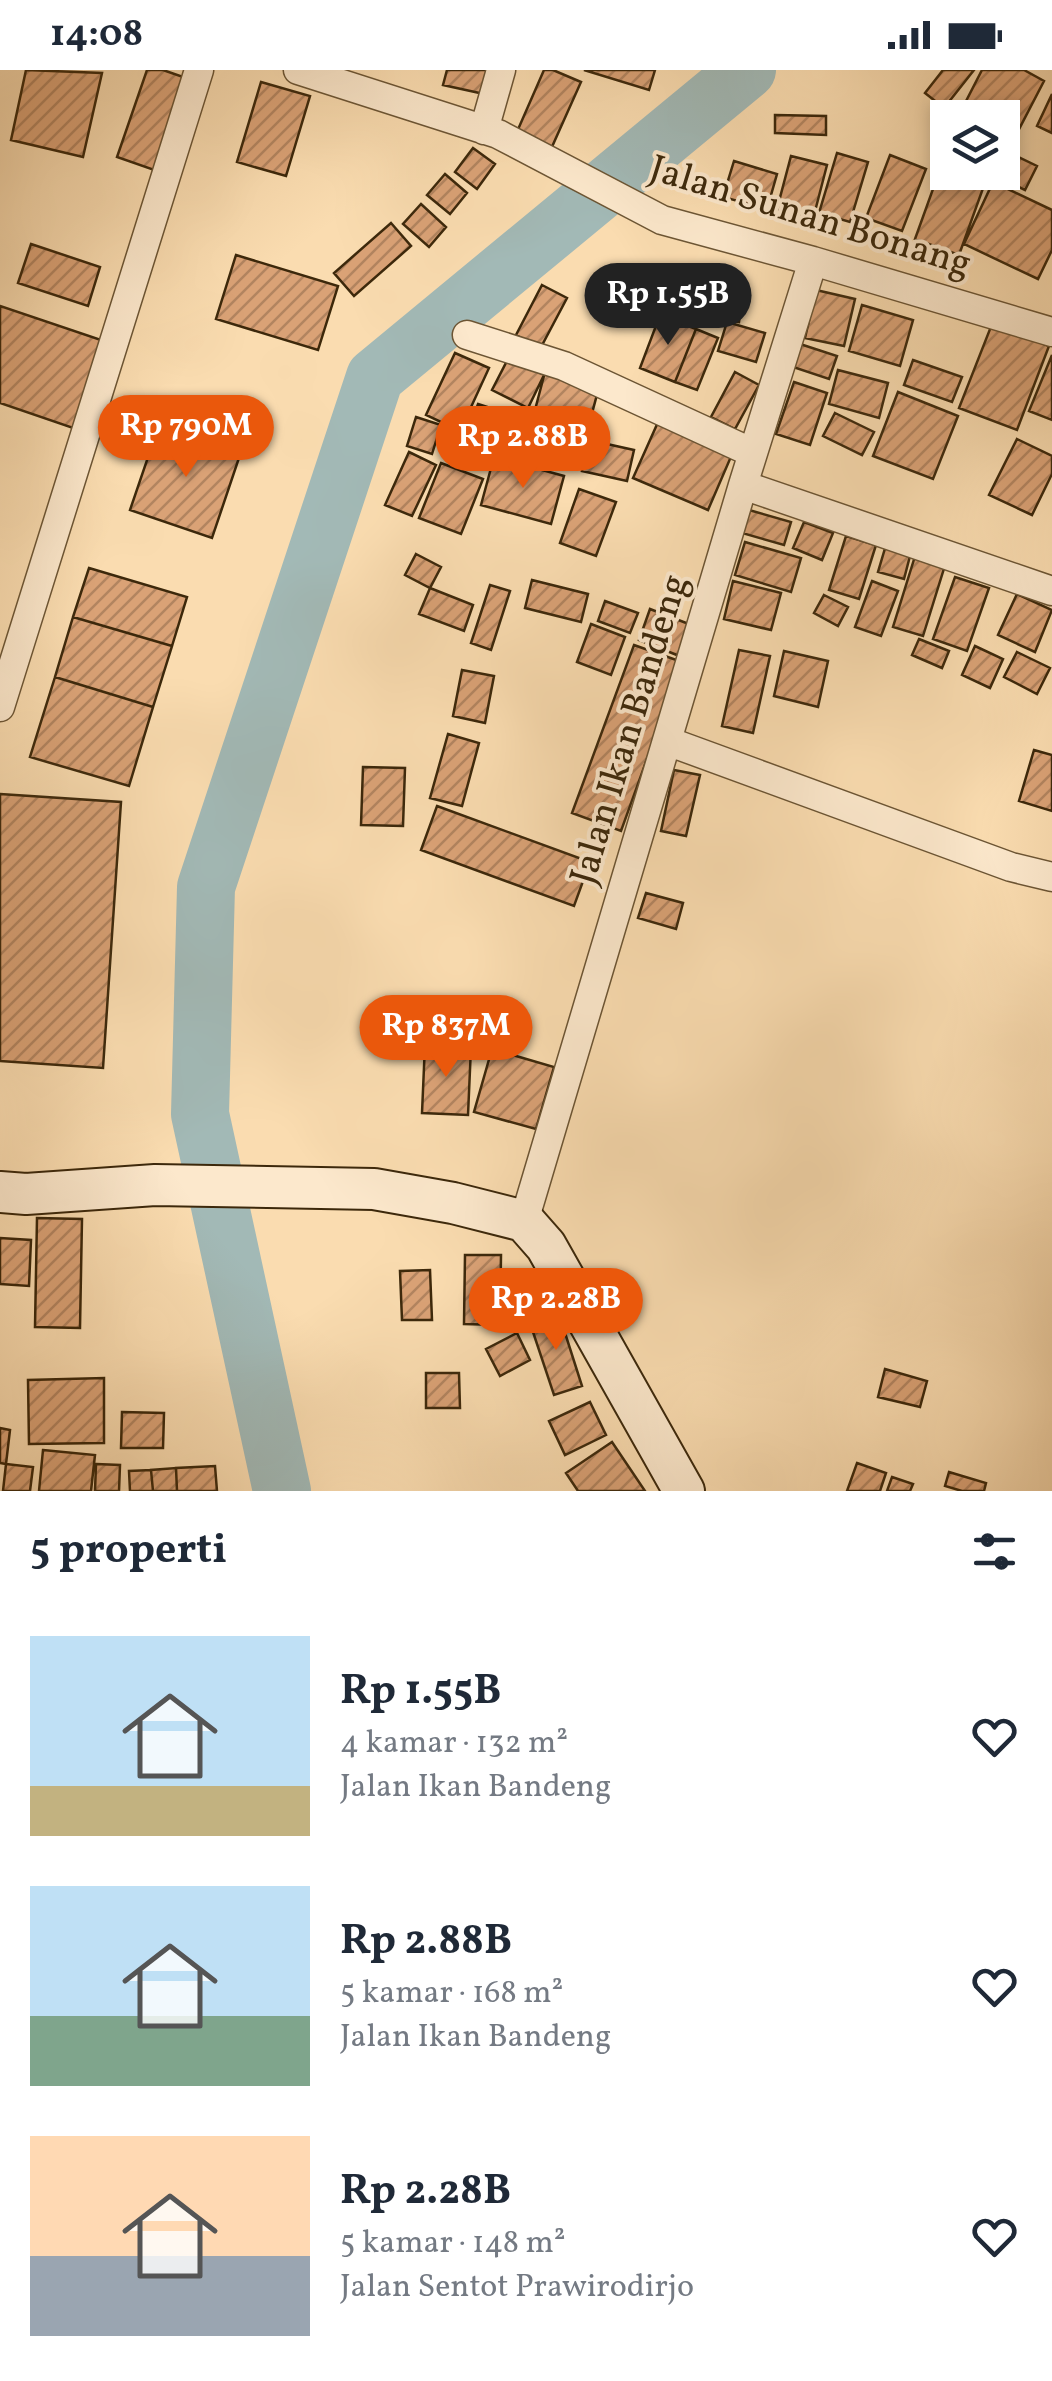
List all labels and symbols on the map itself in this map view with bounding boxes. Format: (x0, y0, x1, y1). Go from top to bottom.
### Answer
street label: Jalan Sunan Bonang (643, 144, 977, 292)
pin: Rp 1.55B (565, 263, 771, 348)
pin: Rp 790M (94, 395, 278, 480)
pin: Rp 2.88B (420, 406, 626, 491)
street label: Jalan Ikan Bandeng (559, 568, 703, 892)
pin: Rp 837M (354, 995, 538, 1080)
pin: Rp 2.28B (453, 1268, 659, 1353)

